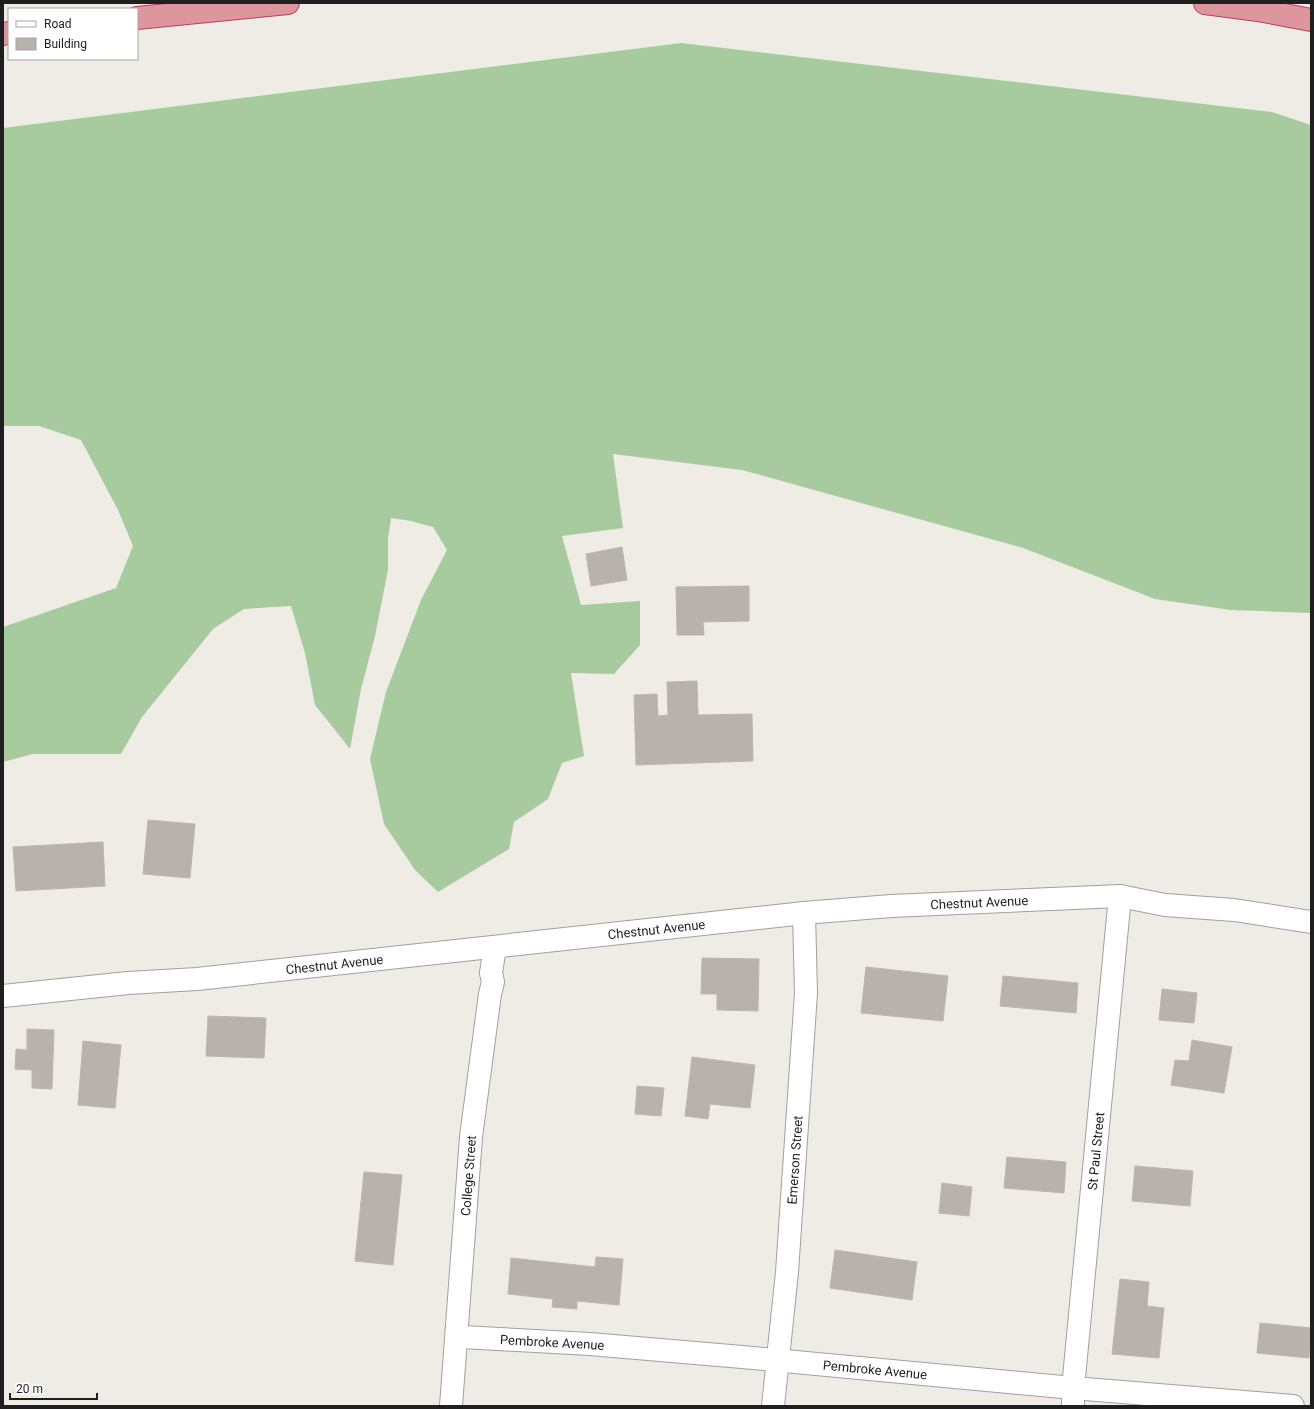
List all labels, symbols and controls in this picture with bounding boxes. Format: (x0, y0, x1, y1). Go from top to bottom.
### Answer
legend (8, 8, 138, 60)
text: Road (44, 17, 72, 31)
text: Building (44, 37, 87, 51)
street label: Chestnut Avenue (930, 893, 1029, 912)
street label: Chestnut Avenue (607, 917, 706, 942)
street label: Chestnut Avenue (285, 952, 384, 977)
street label: St Paul Street (1085, 1111, 1107, 1191)
street label: Emerson Street (785, 1115, 806, 1205)
street label: College Street (458, 1135, 479, 1217)
street label: Pembroke Avenue (500, 1332, 605, 1353)
street label: Pembroke Avenue (822, 1358, 928, 1382)
scale bar (10, 1375, 97, 1401)
text: 20 m (16, 1382, 43, 1396)

